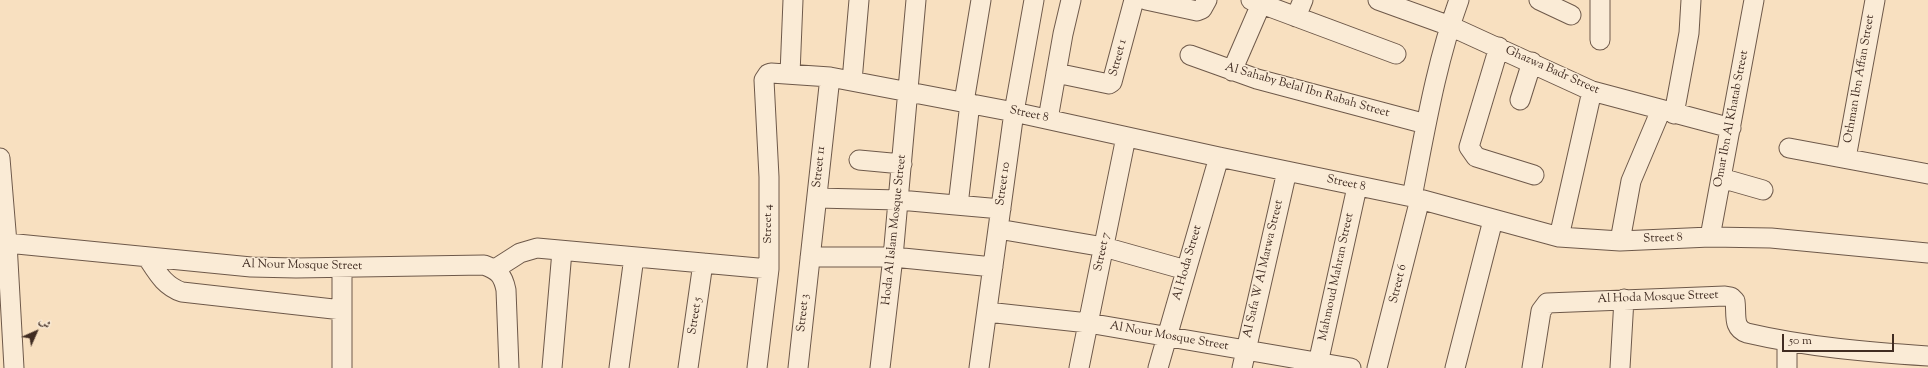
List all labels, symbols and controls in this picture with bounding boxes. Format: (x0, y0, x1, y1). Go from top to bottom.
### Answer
street label: Othman Ibn Affan Street (1842, 14, 1878, 144)
street label: Street 1 (1107, 38, 1131, 78)
street label: Ghazwa Badr Street (1503, 44, 1601, 98)
street label: Omar Ibn Al Khatab Street (1712, 49, 1752, 189)
street label: Al Sahaby Belal Ibn Rabah Street (1223, 61, 1391, 121)
street label: Street 8 (1008, 104, 1050, 126)
street label: Street 11 (811, 146, 829, 188)
street label: Hoda Al Islam Mosque Street (880, 154, 910, 306)
street label: Street 10 (994, 161, 1014, 207)
street label: Street 8 (1325, 173, 1367, 195)
street label: Al Safa W Al Marwa Street (1241, 199, 1287, 339)
street label: Street 4 (762, 204, 776, 244)
street label: Mahmoud Mahran Street (1316, 212, 1358, 342)
street label: Al Hoda Street (1170, 224, 1206, 302)
street label: Street 7 (1092, 231, 1114, 273)
street label: Street 8 (1643, 231, 1683, 247)
street label: Al Nour Mosque Street (242, 258, 362, 274)
street label: Street 6 (1387, 263, 1411, 305)
street label: Al Hoda Mosque Street (1597, 289, 1719, 307)
street label: Street 3 (795, 293, 813, 333)
street label: Street 5 (686, 296, 706, 336)
north arrow (16, 312, 56, 352)
text: ش (35, 314, 54, 333)
street label: Al Nour Mosque Street (1108, 319, 1230, 355)
scale bar (1784, 326, 1896, 352)
text: 50 m (1789, 332, 1812, 350)

